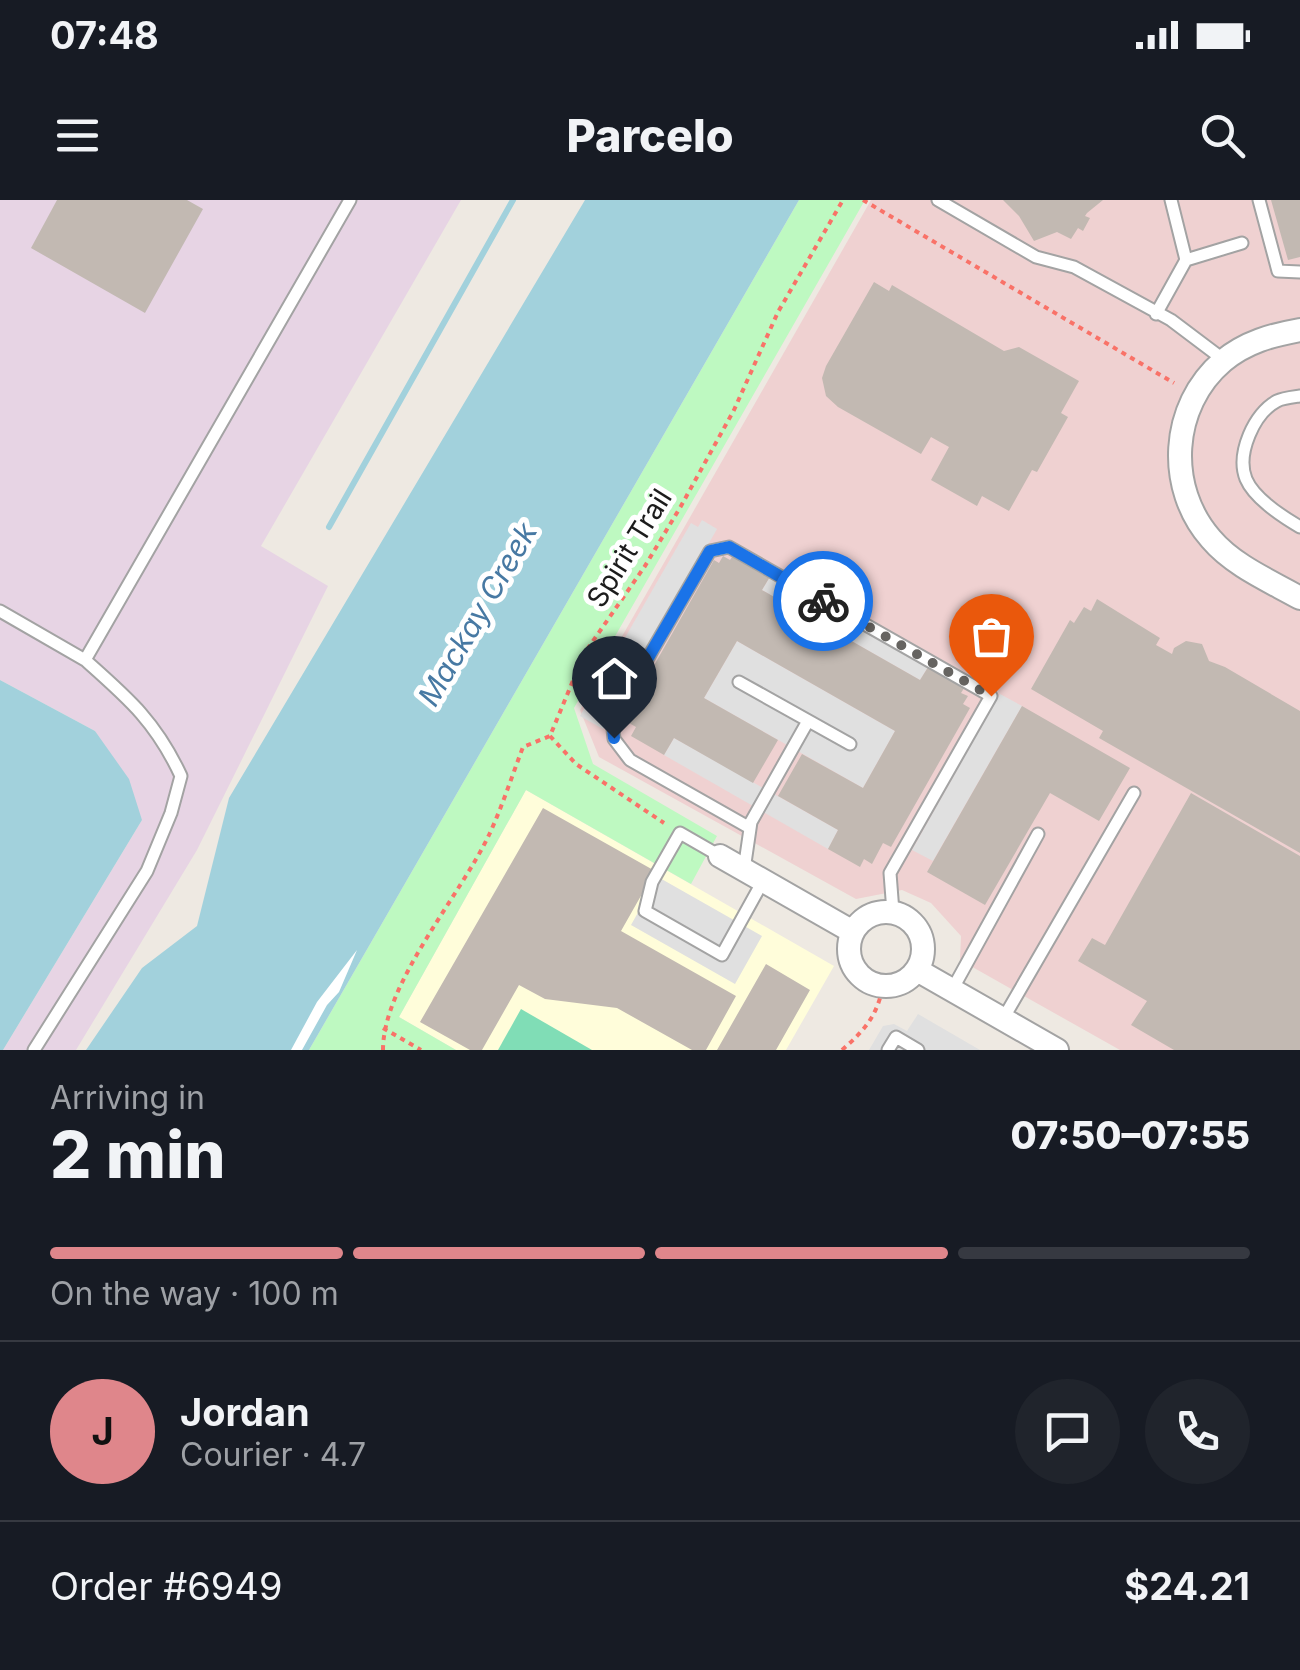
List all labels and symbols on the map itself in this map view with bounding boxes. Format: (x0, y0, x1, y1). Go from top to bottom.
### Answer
street label: Spirit Trail (579, 483, 679, 613)
water label: Mackay Creek (410, 516, 544, 712)
courier (773, 551, 873, 651)
pin (949, 594, 1034, 697)
pin (572, 636, 657, 739)

